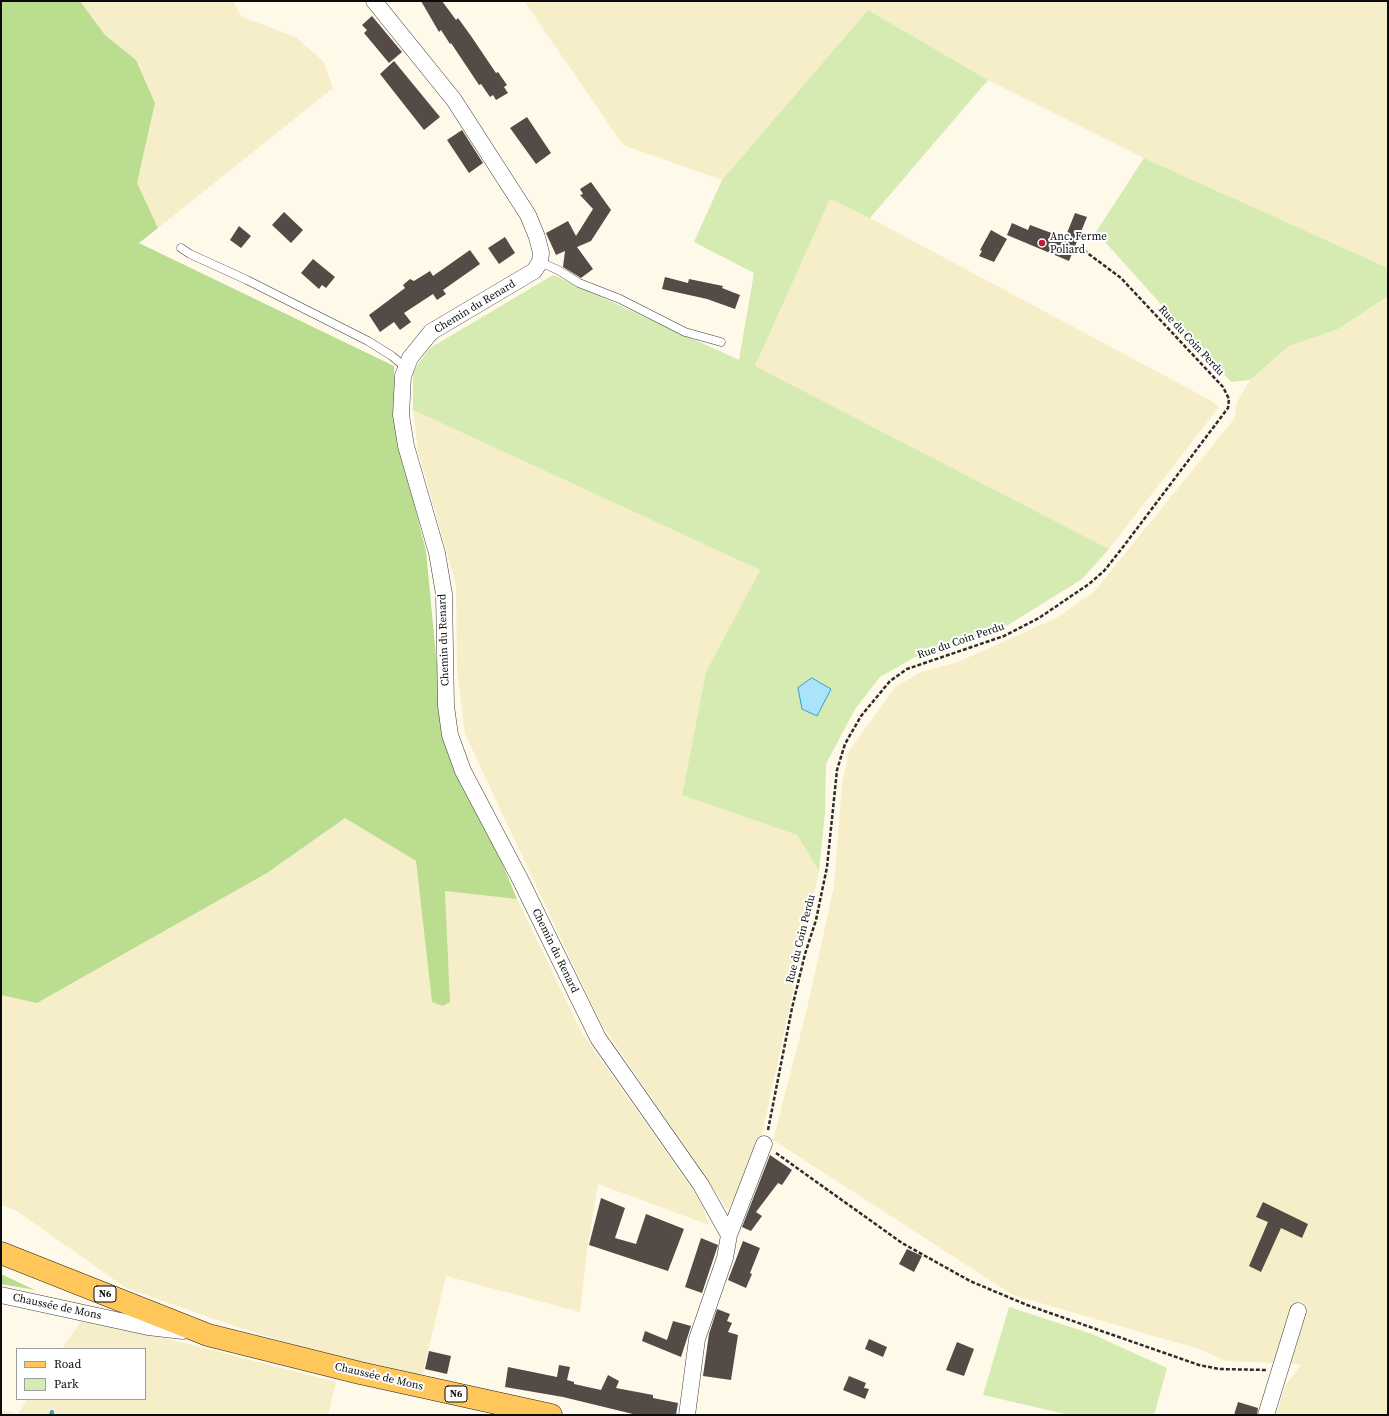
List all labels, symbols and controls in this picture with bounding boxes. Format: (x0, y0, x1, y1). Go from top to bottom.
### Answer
place label: Anc. Ferme Poliard (1050, 230, 1107, 256)
marker: Anc. Ferme Poliard (1037, 238, 1047, 248)
street label: Chemin du Renard (432, 278, 518, 336)
street label: Rue du Coin Perdu (1155, 303, 1227, 379)
street label: Chemin du Renard (436, 594, 452, 686)
street label: Rue du Coin Perdu (916, 620, 1006, 662)
street label: Rue du Coin Perdu (784, 893, 818, 985)
street label: Chemin du Renard (529, 907, 581, 995)
road number: N6 (94, 1286, 116, 1302)
street label: Chaussée de Mons (11, 1291, 103, 1323)
legend (16, 1348, 146, 1400)
text: Road (54, 1356, 81, 1372)
street label: Chaussée de Mons (333, 1360, 425, 1394)
text: Park (54, 1376, 79, 1392)
road number: N6 (445, 1386, 467, 1402)

